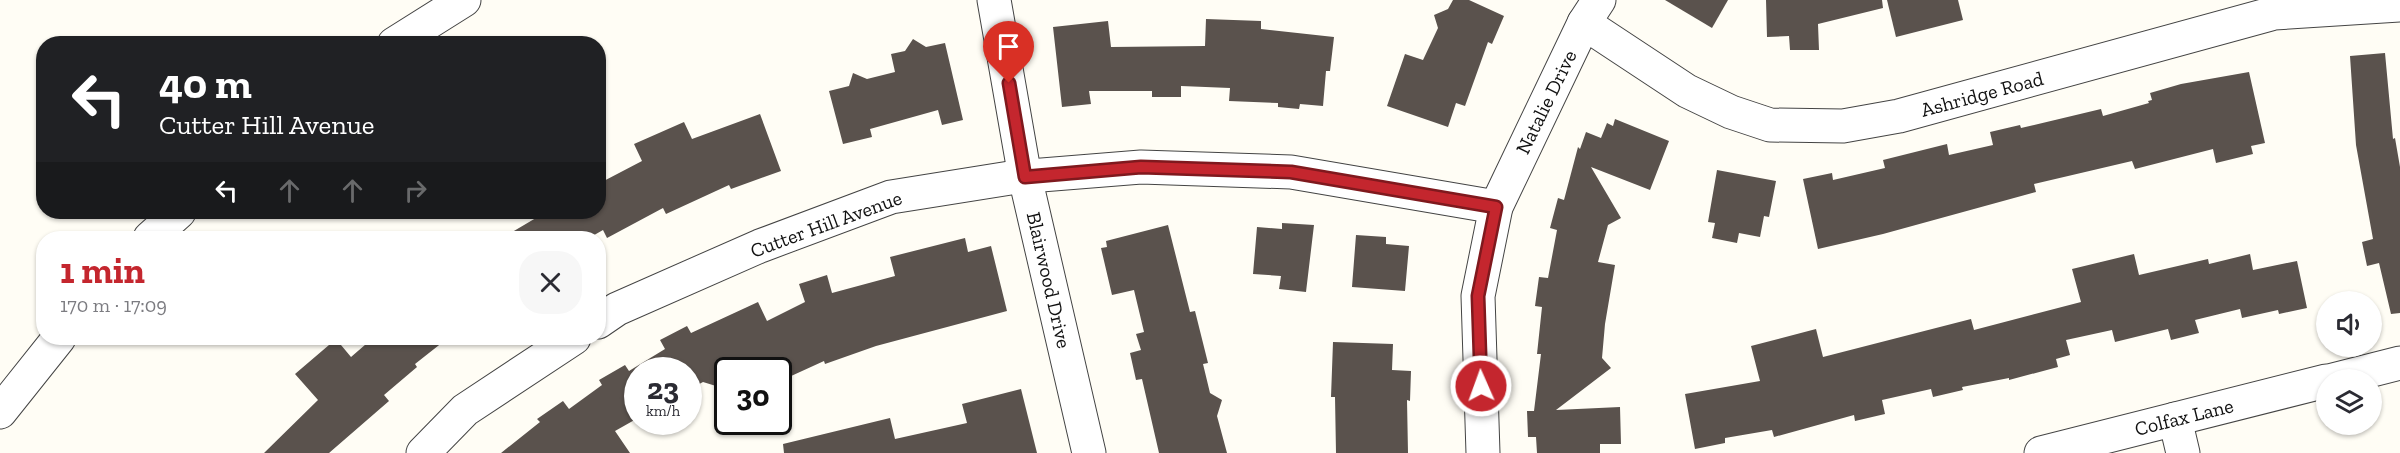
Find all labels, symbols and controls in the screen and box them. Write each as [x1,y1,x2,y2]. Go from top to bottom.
pin [983,21,1034,83]
icon: arrive [992,30,1025,63]
street label: Natalie Drive [1510,46,1582,158]
text: 40 m [159,58,252,109]
icon: left [60,60,138,138]
street label: Ashridge Road [1918,66,2046,122]
text: Cutter Hill Avenue [159,109,375,141]
icon: left [210,174,243,207]
icon: ahead [273,174,306,207]
icon: ahead [336,174,369,207]
icon: right [399,174,432,207]
street label: Cutter Hill Avenue [747,185,905,263]
street label: Blairwood Drive [1022,209,1076,351]
text: 1 min [60,249,145,292]
button: close [519,251,582,314]
map controls [2316,291,2382,435]
button: sound [2316,291,2382,357]
text: 170 m · 17:09 [60,293,167,317]
position arrow [1449,354,1513,418]
speed limit sign: 30 [714,357,792,435]
button: layers [2316,369,2382,435]
text: 23 [647,371,679,407]
street label: Colfax Lane [2132,393,2236,441]
text: km/h [646,402,680,420]

